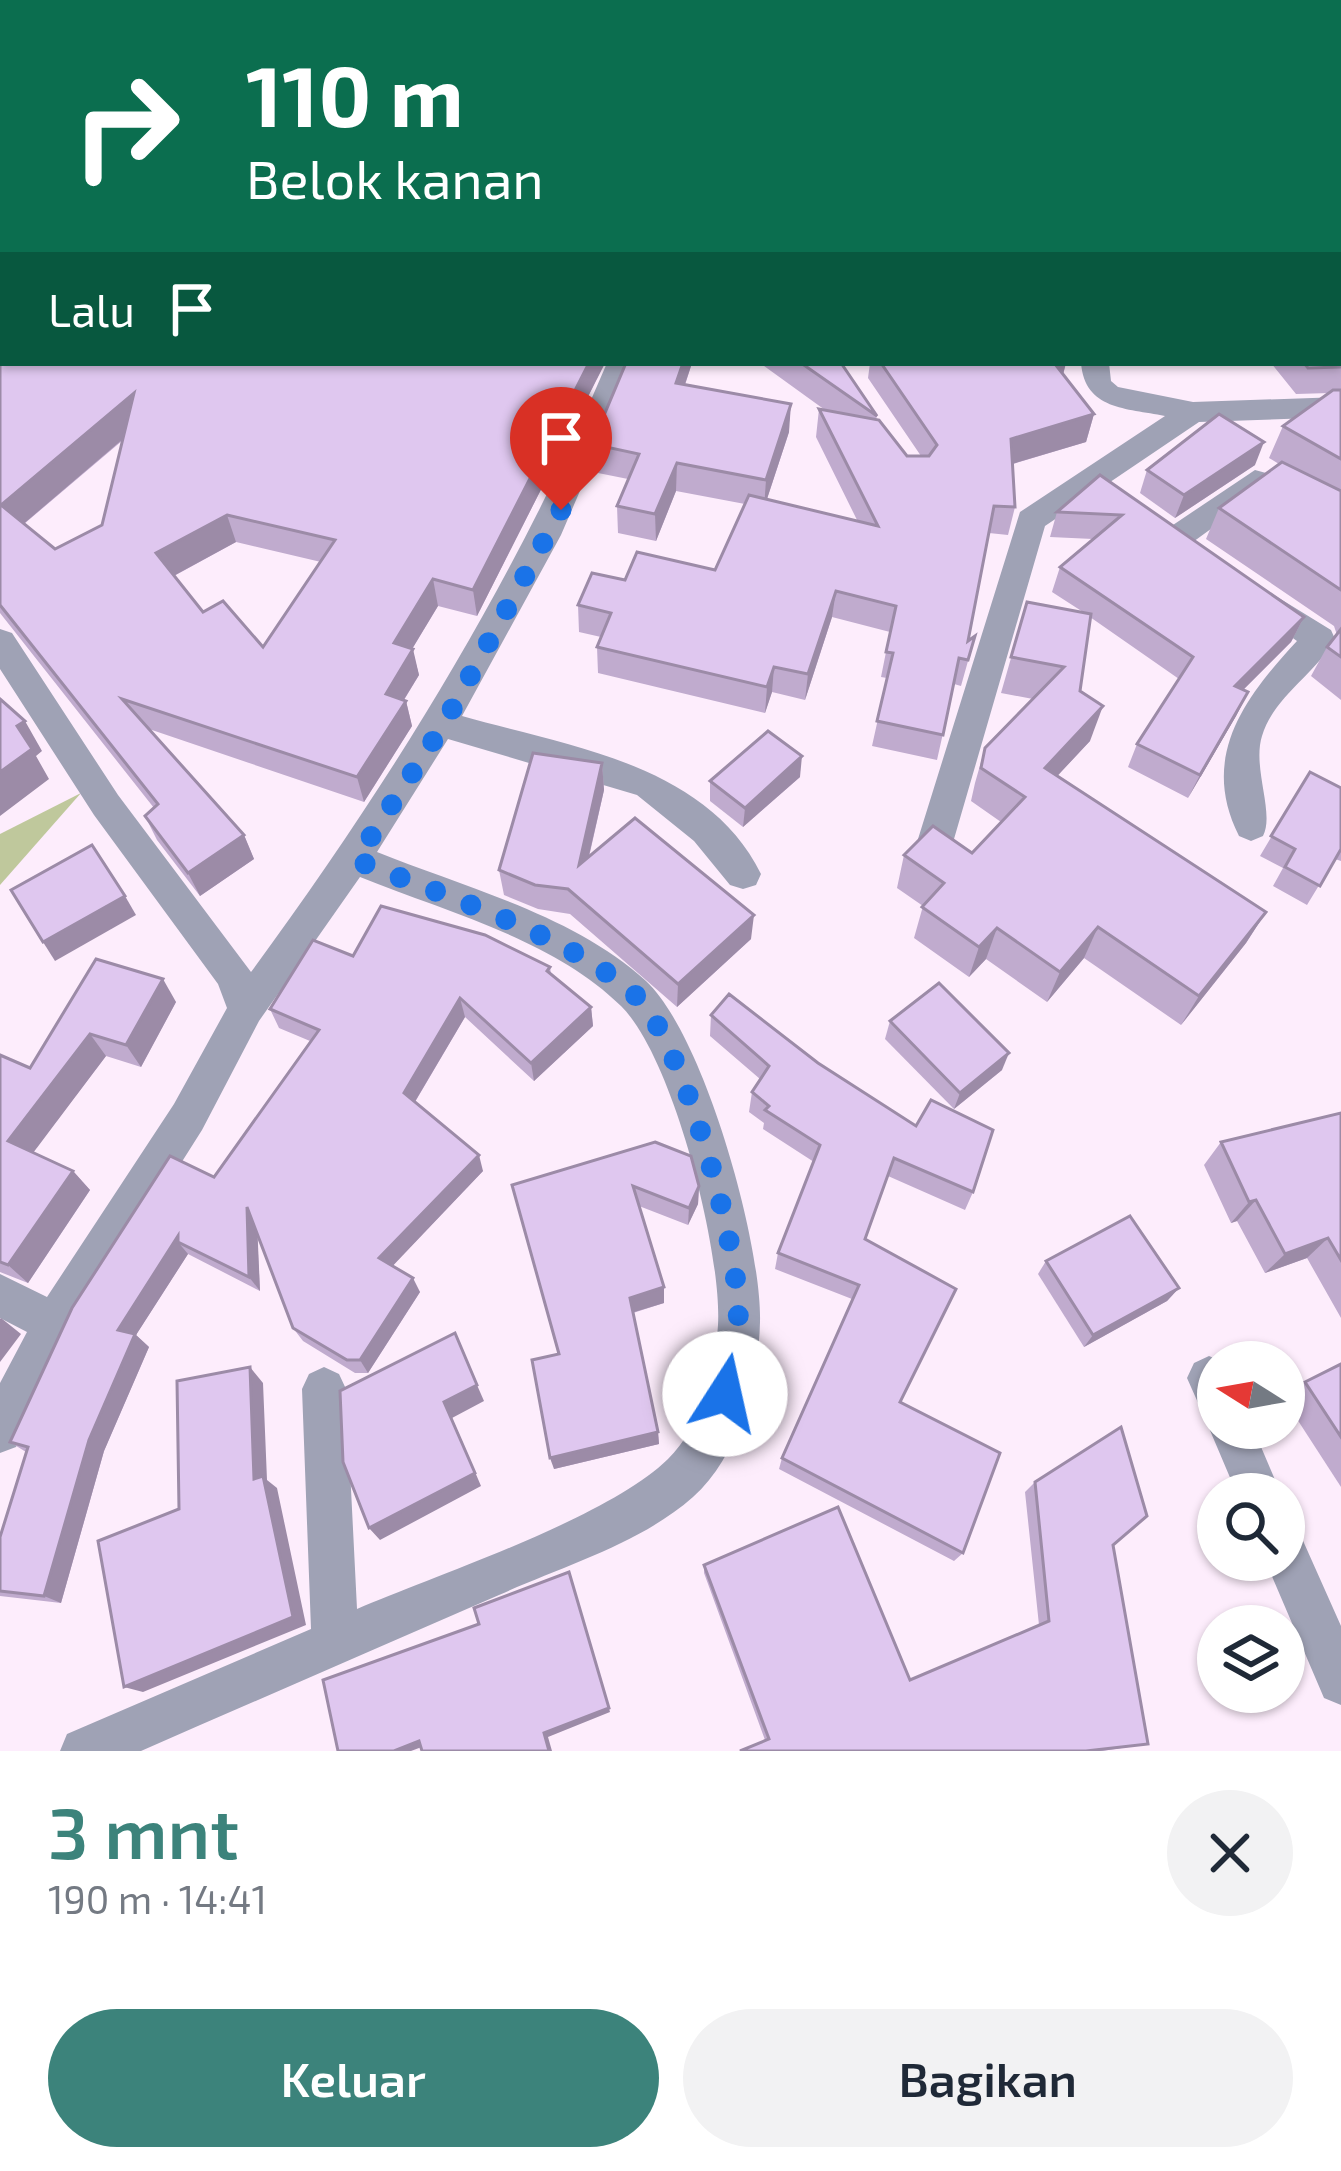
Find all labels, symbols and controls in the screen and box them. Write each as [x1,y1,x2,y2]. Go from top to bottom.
text: 110 m [246,43,464,144]
icon: right [48,48,204,204]
text: Belok kanan [246,145,544,210]
icon: arrive [159,276,225,342]
text: Lalu [48,282,135,336]
pin [510,387,612,510]
icon: arrive [528,405,594,471]
position arrow [662,1331,788,1457]
north arrow [1197,1341,1305,1449]
map controls [1197,1341,1305,1713]
button: search [1197,1473,1305,1581]
button: layers [1197,1605,1305,1713]
text: 3 mnt [48,1787,239,1873]
button: close [1167,1790,1293,1916]
text: 190 m · 14:41 [48,1875,267,1922]
button: Keluar [48,2009,659,2147]
button: Bagikan [683,2009,1293,2147]

